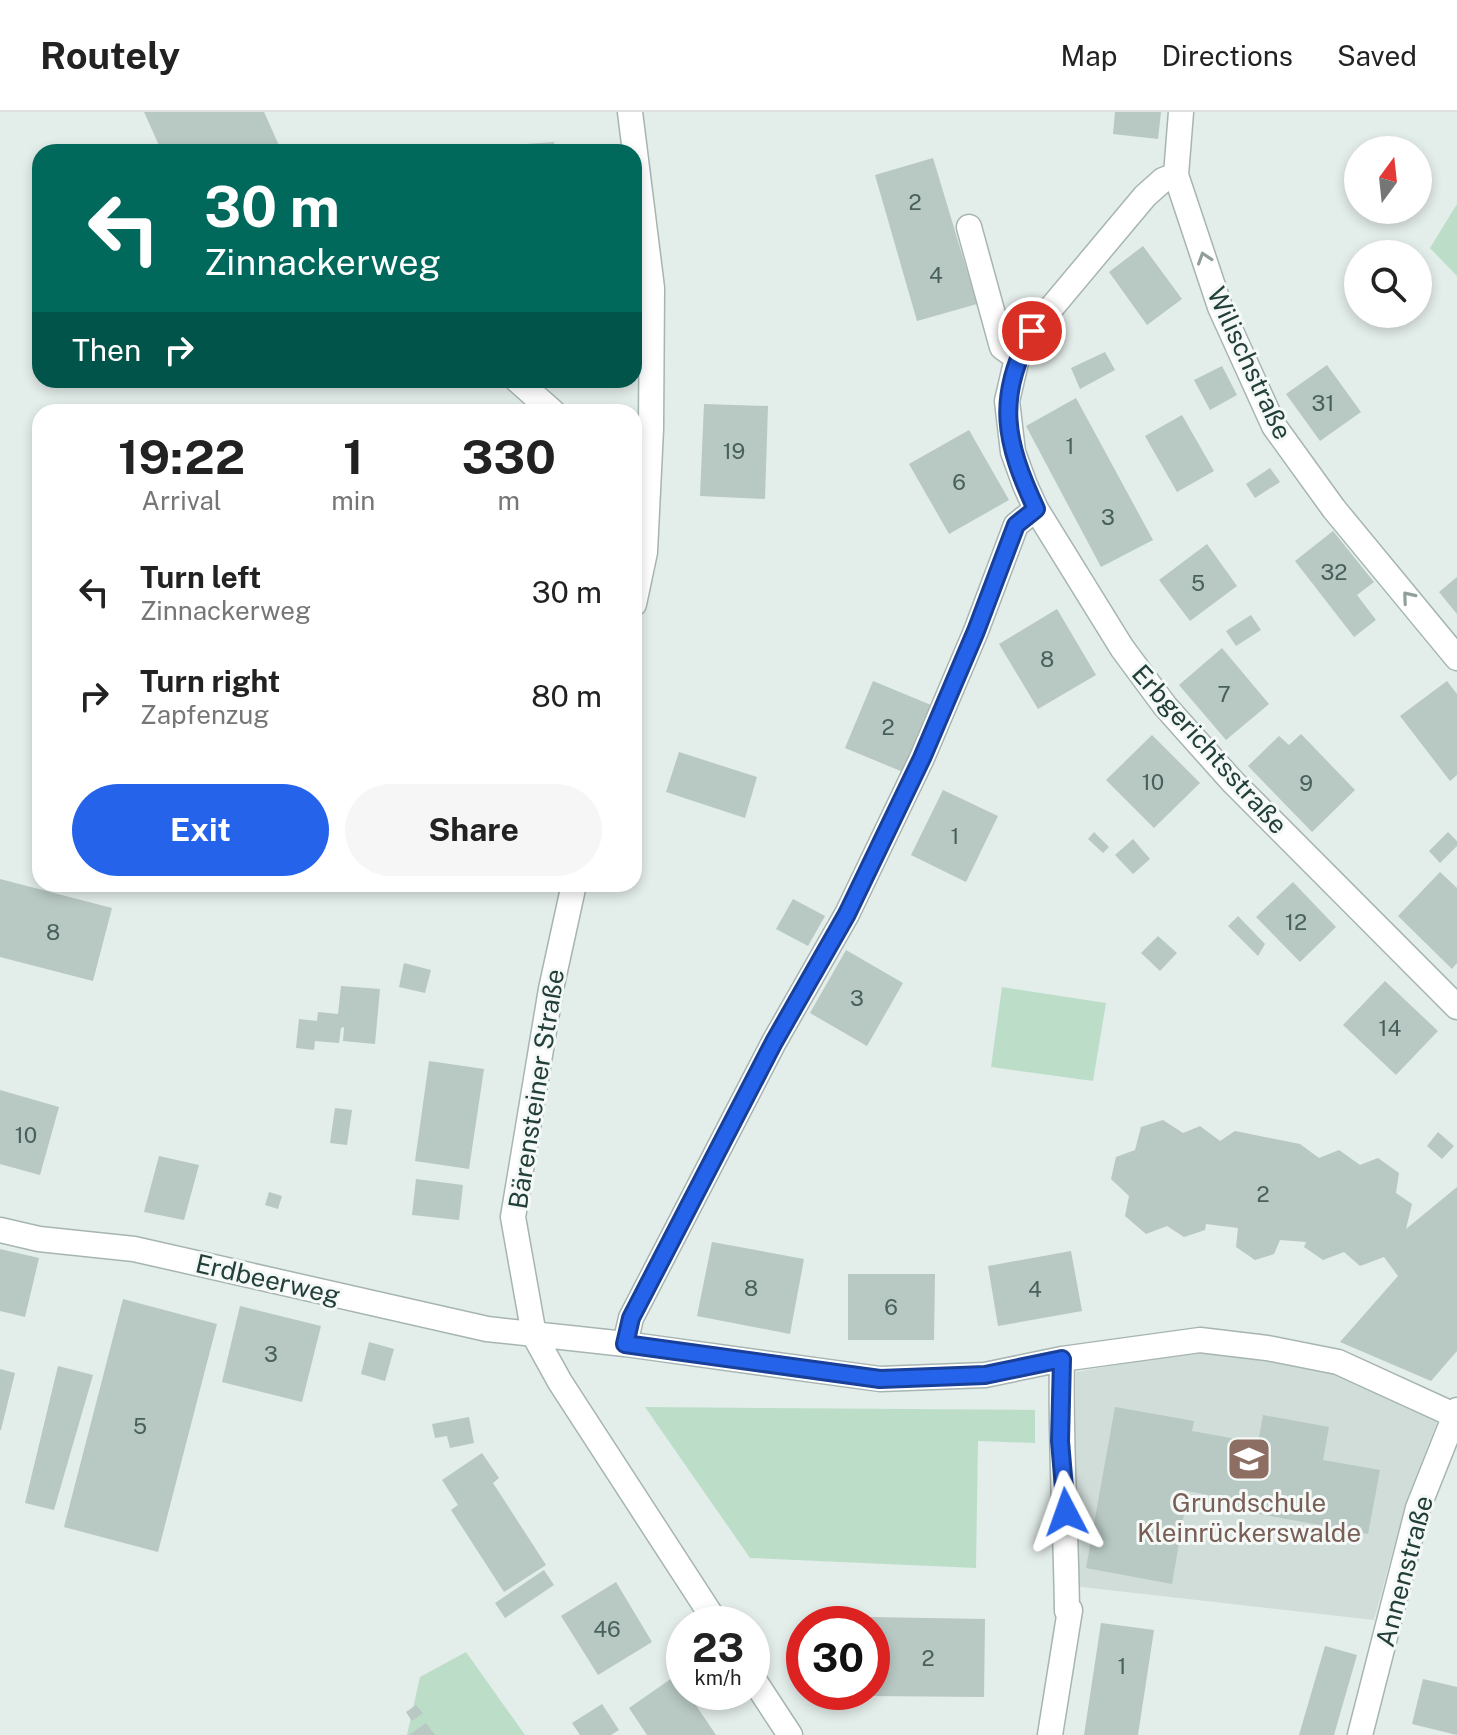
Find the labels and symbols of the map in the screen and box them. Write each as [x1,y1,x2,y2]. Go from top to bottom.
north arrow [1344,136,1432,224]
house number: 2 [908,189,922,215]
one-way arrow [1197,251,1213,265]
house number: 4 [929,262,943,288]
street label: Wilischstraße [1201,282,1299,444]
pin [998,297,1066,365]
house number: 31 [1312,390,1334,416]
house number: 1 [1066,433,1074,459]
house number: 19 [723,438,745,464]
house number: 6 [952,469,966,495]
house number: 3 [1101,504,1115,530]
house number: 32 [1321,559,1347,585]
house number: 5 [1191,570,1205,596]
one-way arrow [1403,592,1418,606]
house number: 8 [1040,646,1054,672]
street label: Erbgerichtsstraße [1126,658,1294,840]
house number: 7 [1217,681,1231,707]
house number: 2 [881,714,895,740]
house number: 10 [1142,769,1164,795]
house number: 9 [1299,770,1313,796]
house number: 1 [951,823,959,849]
house number: 12 [1285,909,1307,935]
house number: 8 [46,919,60,945]
street label: Bärensteiner Straße [502,967,570,1211]
house number: 3 [850,985,864,1011]
house number: 14 [1379,1015,1402,1041]
house number: 10 [15,1122,37,1148]
house number: 2 [1256,1181,1270,1207]
street label: Erdbeerweg [193,1247,343,1311]
house number: 8 [744,1275,758,1301]
house number: 4 [1028,1276,1042,1302]
house number: 6 [884,1294,898,1320]
house number: 3 [264,1341,278,1367]
house number: 5 [133,1413,147,1439]
school or university icon: Grundschule Kleinrückerswalde [1225,1435,1273,1483]
position arrow [1024,1470,1108,1554]
place label: Grundschule Kleinrückerswalde [1137,1487,1361,1548]
street label: Annenstraße [1369,1492,1439,1650]
speed limit sign: 30 [786,1606,890,1710]
house number: 46 [593,1616,621,1642]
house number: 2 [921,1645,935,1671]
house number: 1 [1118,1653,1126,1679]

